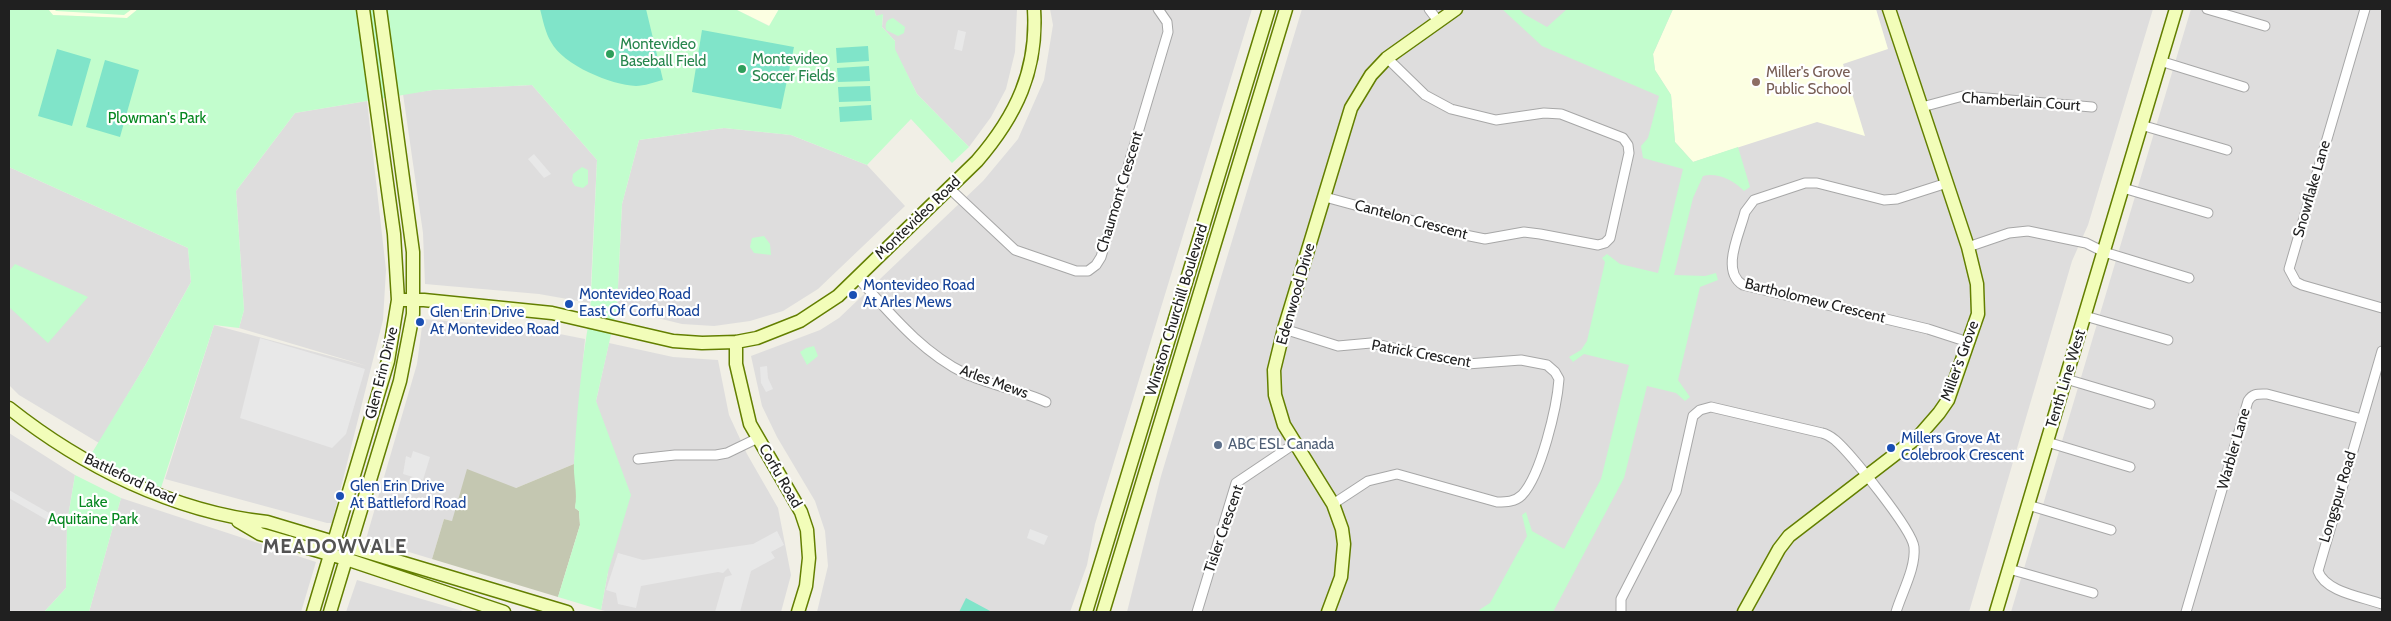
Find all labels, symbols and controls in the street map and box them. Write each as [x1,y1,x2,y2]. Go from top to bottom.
place label: Montevideo Baseball Field [620,36,706,71]
marker: Montevideo Baseball Field [604,48,616,60]
place label: Montevideo Soccer Fields [752,51,835,86]
marker: Montevideo Soccer Fields [736,63,748,75]
place label: Miller's Grove Public School [1766,64,1851,99]
marker: Miller's Grove Public School [1750,76,1762,88]
street label: Chamberlain Court [1961,89,2081,115]
park label: Plowman's Park [108,110,206,128]
street label: Chaumont Crescent [1093,129,1147,255]
street label: Snowflake Lane [2290,138,2334,240]
street label: Montevideo Road [872,173,964,263]
street label: Cantelon Crescent [1353,196,1469,244]
street label: Winston Churchill Boulevard [1142,222,1212,398]
street label: Edenwood Drive [1273,241,1319,347]
street label: Bartholomew Crescent [1743,275,1887,327]
place label: Montevideo Road At Arles Mews [863,277,975,312]
place label: Montevideo Road East Of Corfu Road [579,286,700,321]
marker: Montevideo Road At Arles Mews [847,289,859,301]
marker: Montevideo Road East Of Corfu Road [563,298,575,310]
place label: Glen Erin Drive At Montevideo Road [430,304,559,339]
marker: Glen Erin Drive At Montevideo Road [414,316,426,328]
street label: Miller's Grove [1937,318,1983,404]
street label: Glen Erin Drive [362,325,402,421]
street label: Tenth Line West [2042,328,2090,430]
street label: Patrick Crescent [1370,336,1472,372]
street label: Arles Mews [957,361,1031,403]
street label: Warbler Lane [2214,406,2254,492]
place label: Millers Grove At Colebrook Crescent [1901,430,2024,465]
place label: ABC ESL Canada [1228,436,1334,454]
marker: ABC ESL Canada [1212,439,1224,451]
street label: Corfu Road [755,441,805,511]
marker: Millers Grove At Colebrook Crescent [1885,442,1897,454]
street label: Longspur Road [2316,449,2360,545]
street label: Battleford Road [81,450,179,508]
place label: Glen Erin Drive At Battleford Road [350,478,466,513]
street label: Tisler Crescent [1201,483,1247,575]
marker: Glen Erin Drive At Battleford Road [334,490,346,502]
park label: Lake Aquitaine Park [48,494,138,529]
district label: MEADOWVALE [262,535,408,559]

